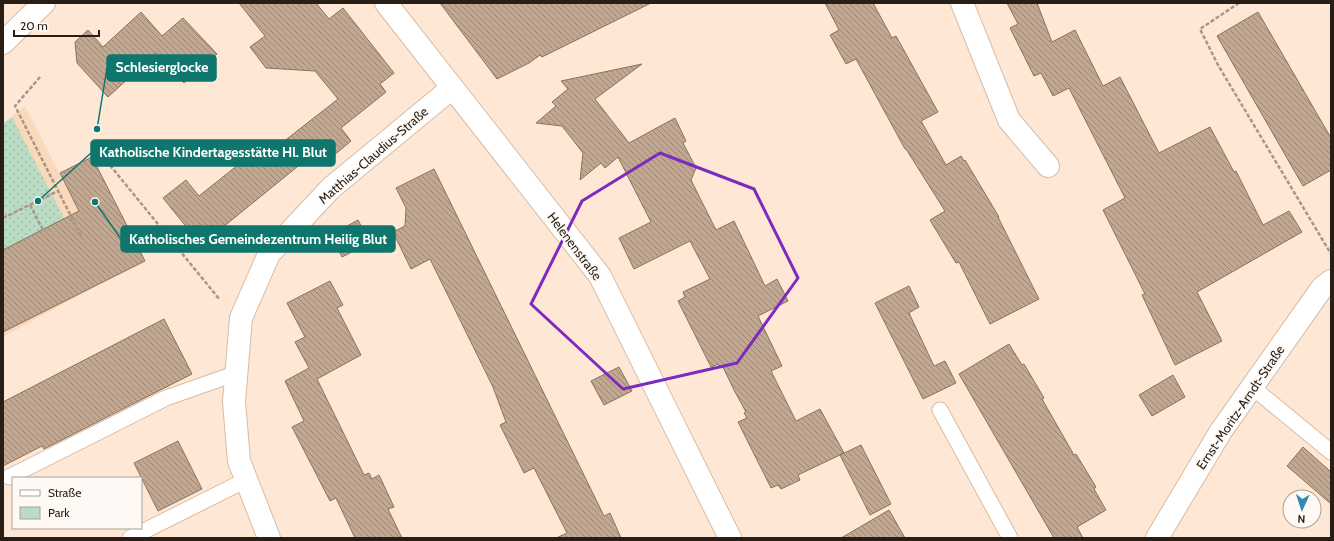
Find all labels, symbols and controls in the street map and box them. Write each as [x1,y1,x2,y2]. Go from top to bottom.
scale bar [14,12,99,38]
text: 20 m [20,18,48,33]
callout: Schlesierglocke [107,55,216,81]
text: Schlesierglocke [116,58,208,76]
street label: Matthias-Claudius-Straße [315,103,431,207]
callout: Katholische Kindertagesstätte Hl. Blut [91,140,335,166]
text: Katholische Kindertagesstätte Hl. Blut [99,143,327,161]
street label: Helenenstraße [544,209,606,283]
callout: Katholisches Gemeindezentrum Heilig Blut [121,226,395,252]
text: Katholisches Gemeindezentrum Heilig Blut [129,230,387,248]
street label: Ernst-Moritz-Arndt-Straße [1192,342,1288,472]
legend [12,477,142,529]
text: Straße [48,485,81,500]
north arrow [1282,489,1322,529]
text: Park [48,505,70,520]
text: N [1297,512,1306,526]

